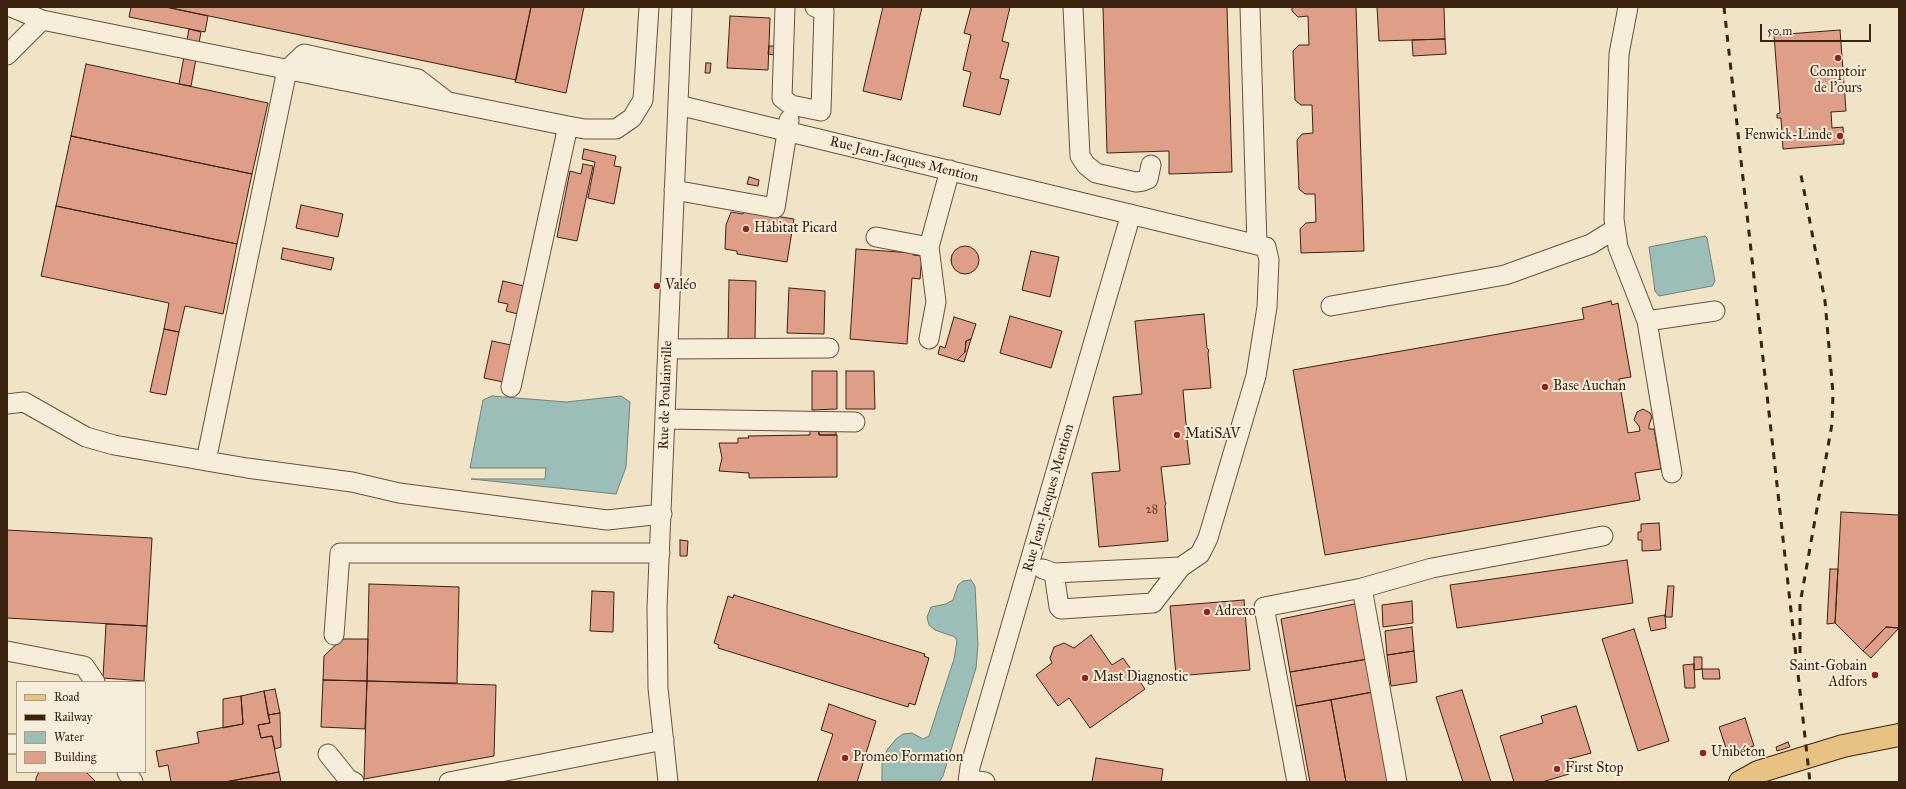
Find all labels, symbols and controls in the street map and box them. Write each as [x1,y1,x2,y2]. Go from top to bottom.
scale bar [1762,16,1873,42]
text: 50 m [1767,24,1792,38]
marker: Comptoir de l'ours [1833,53,1843,63]
place label: Comptoir de l'ours [1810,65,1866,98]
place label: Fenwick-Linde [1744,128,1832,144]
marker: Fenwick-Linde [1835,131,1845,141]
street label: Rue Jean-Jacques Mention [828,133,980,187]
place label: Habitat Picard [754,221,837,237]
marker: Habitat Picard [741,224,751,234]
place label: Valéo [665,278,696,294]
marker: Valéo [652,281,662,291]
street label: Rue de Poulainville [656,340,676,450]
place label: Base Auchan [1553,379,1626,395]
marker: Base Auchan [1540,382,1550,392]
street label: Rue Jean-Jacques Mention [1020,422,1078,574]
place label: MatiSAV [1185,427,1240,443]
marker: MatiSAV [1172,430,1182,440]
house number: 28 [1146,503,1158,517]
place label: Adrexo [1215,604,1256,620]
marker: Adrexo [1202,607,1212,617]
place label: Saint-Gobain Adfors [1789,659,1867,692]
place label: Mast Diagnostic [1093,670,1188,686]
marker: Saint-Gobain Adfors [1870,670,1880,680]
marker: Mast Diagnostic [1080,673,1090,683]
legend [16,681,146,773]
text: Road [54,690,80,704]
text: Railway [54,710,92,724]
text: Water [54,730,84,744]
place label: Unibéton [1711,745,1765,761]
marker: Unibéton [1698,748,1708,758]
text: Building [54,750,96,764]
place label: Promeo Formation [853,750,963,766]
marker: Promeo Formation [840,753,850,763]
place label: First Stop [1565,761,1624,777]
marker: First Stop [1552,764,1562,774]

